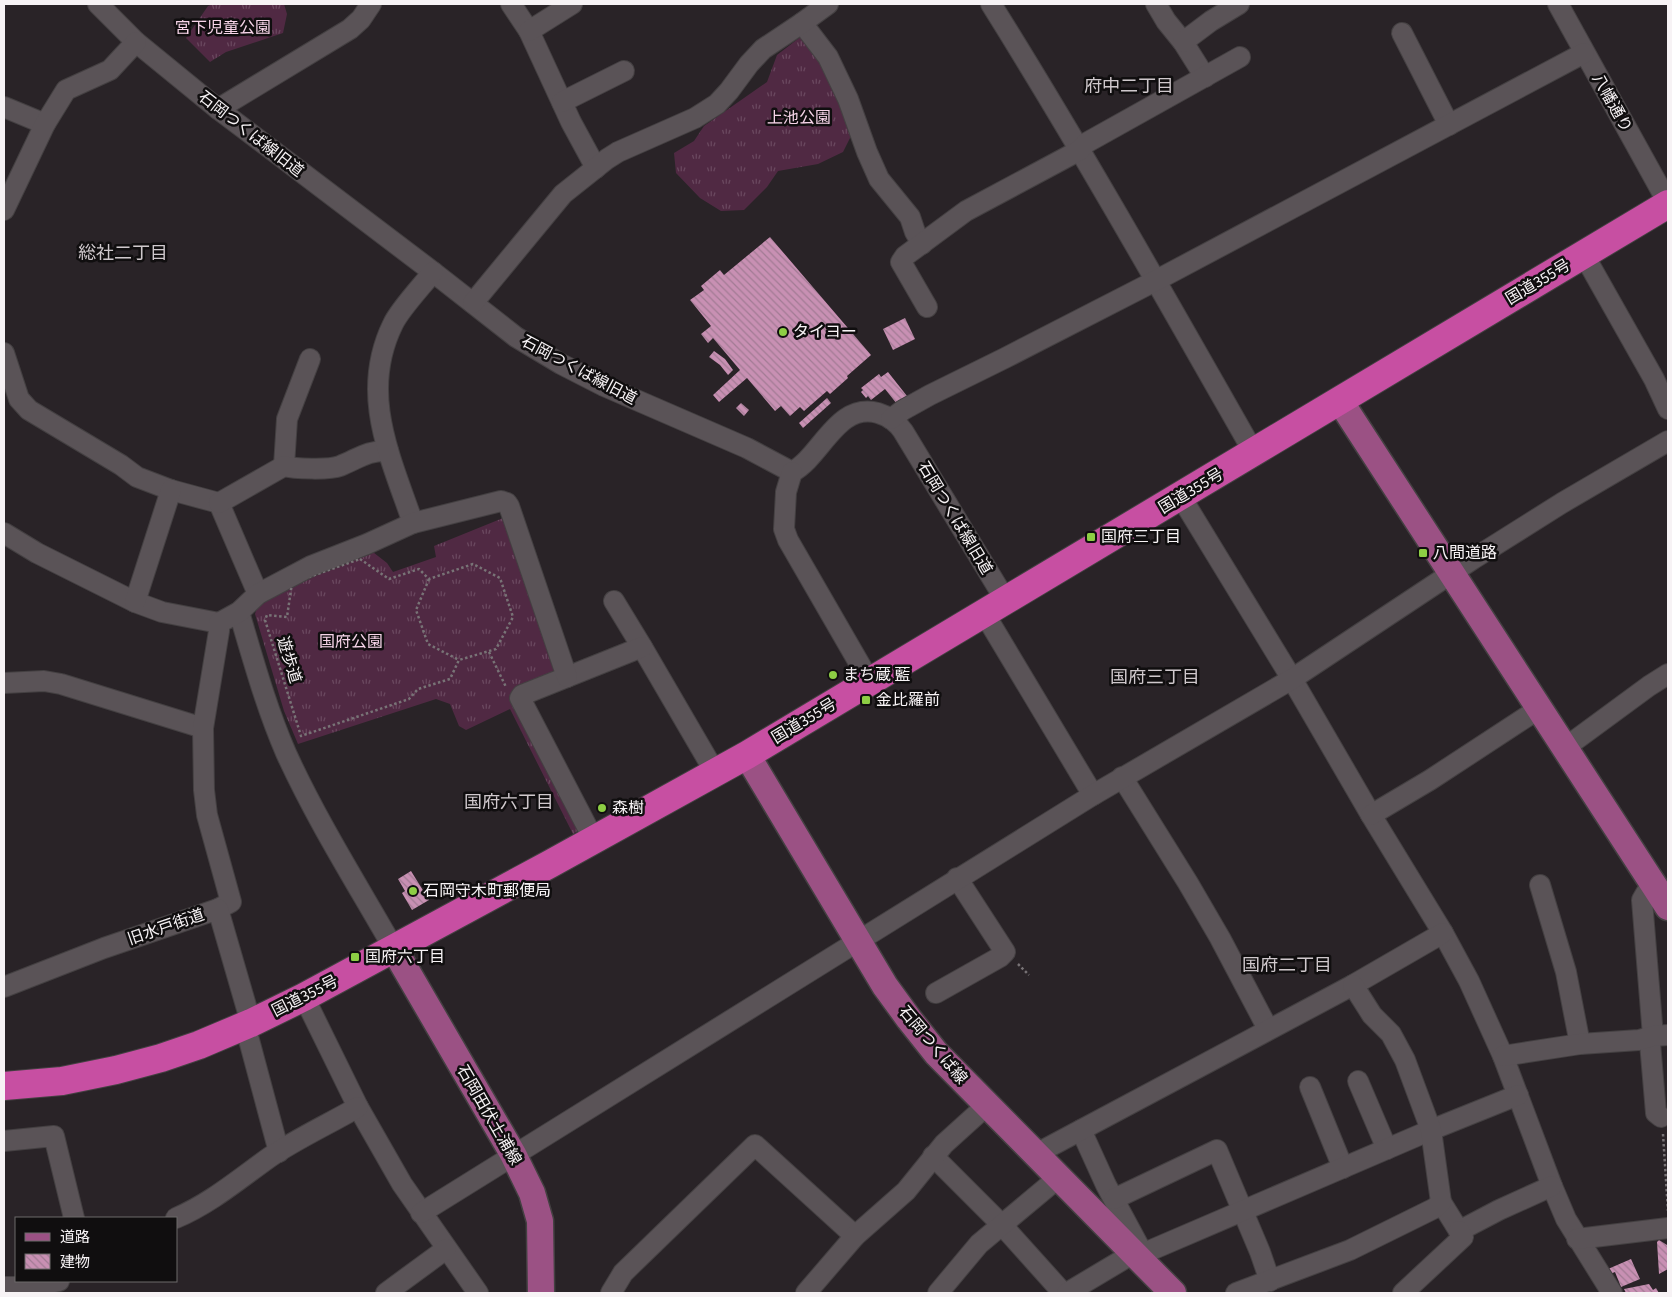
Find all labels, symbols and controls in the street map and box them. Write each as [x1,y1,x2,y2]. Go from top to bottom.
park label: 宮下児童公園 [175,17,271,39]
street label: 八幡通り [1587,70,1637,136]
district label: 府中二丁目 [1084,74,1174,99]
street label: 石岡つくば線旧道 [194,86,308,182]
park label: 上池公園 [767,107,831,129]
district label: 総社二丁目 [78,241,168,266]
street label: 国道355号 [1502,254,1574,310]
place label: タイヨー [793,321,857,343]
marker: タイヨー [777,326,789,338]
street label: 石岡つくば線旧道 [517,330,641,410]
street label: 石岡つくば線旧道 [913,457,997,579]
street label: 国道355号 [1155,463,1227,519]
place label: 国府三丁目 [1101,526,1181,548]
marker: 国府三丁目 [1085,531,1097,543]
place label: 八間道路 [1433,542,1497,564]
marker: 八間道路 [1417,547,1429,559]
park label: 国府公園 [319,631,383,653]
street label: 遊歩道 [271,634,307,686]
place label: まち蔵 藍 [843,664,910,686]
district label: 国府三丁目 [1110,665,1200,690]
marker: まち蔵 藍 [827,669,839,681]
place label: 金比羅前 [876,689,940,711]
street label: 国道355号 [768,693,840,749]
marker: 金比羅前 [860,694,872,706]
district label: 国府六丁目 [464,790,554,815]
place label: 森樹 [612,797,644,819]
marker: 森樹 [596,802,608,814]
place label: 石岡守木町郵便局 [423,880,551,902]
marker: 石岡守木町郵便局 [407,885,419,897]
street label: 旧水戸街道 [125,904,207,950]
place label: 国府六丁目 [365,946,445,968]
marker: 国府六丁目 [349,951,361,963]
district label: 国府二丁目 [1242,953,1332,978]
street label: 国道355号 [268,970,342,1022]
street label: 石岡つくば線 [894,1001,972,1089]
street label: 石岡田伏土浦線 [451,1061,527,1169]
legend [15,1217,178,1282]
text: 道路 [60,1227,90,1248]
text: 建物 [60,1252,90,1273]

